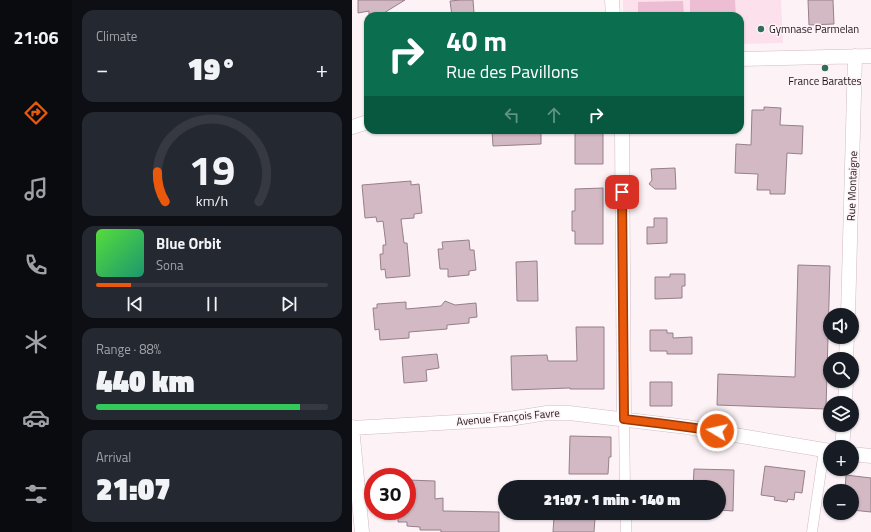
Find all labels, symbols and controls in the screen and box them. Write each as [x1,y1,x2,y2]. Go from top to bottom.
text: 40 m [446,19,507,62]
place label: Gymnase Parmelan [769,21,859,37]
text: 21:06 [14,24,58,51]
marker: Gymnase Parmelan [756,24,766,34]
text: Climate [96,26,137,46]
icon: right [380,28,432,80]
text: 19° [187,46,237,92]
text: − [96,52,108,86]
text: + [316,52,328,86]
text: Rue des Pavillons [446,58,579,85]
marker: France Barattes [820,63,830,73]
place label: France Barattes [788,73,862,89]
icon: directions [22,99,50,127]
icon: left [501,104,523,126]
icon: ahead [543,104,565,126]
icon: right [585,104,607,126]
text: 19 [189,138,235,201]
street label: Rue Montaigne [843,150,861,221]
icon: music [22,175,50,203]
pin [605,175,639,209]
icon: arrive [611,181,633,203]
text: km/h [196,190,228,212]
text: Blue Orbit [156,232,221,255]
icon: phone [22,251,50,279]
text: Sona [156,255,183,275]
icon: previous [124,293,146,315]
icon: pause [201,293,223,315]
icon: next [278,293,300,315]
map controls [823,308,859,520]
button: sound [823,308,859,344]
icon: climate [22,328,50,356]
text: Range · 88% [96,339,161,359]
button: search [823,352,859,388]
text: 440 km [96,358,194,404]
button: layers [823,396,859,432]
icon: car [22,404,50,432]
street label: Avenue François Favre [456,404,561,429]
position arrow [696,410,738,452]
button: + [823,440,859,476]
text: Arrival [96,447,131,467]
text: 21:07 [96,466,171,512]
speed limit sign: 30 [364,468,416,520]
icon: filters [22,480,50,508]
button: − [823,484,859,520]
text: 21:07 · 1 min · 140 m [544,488,680,511]

